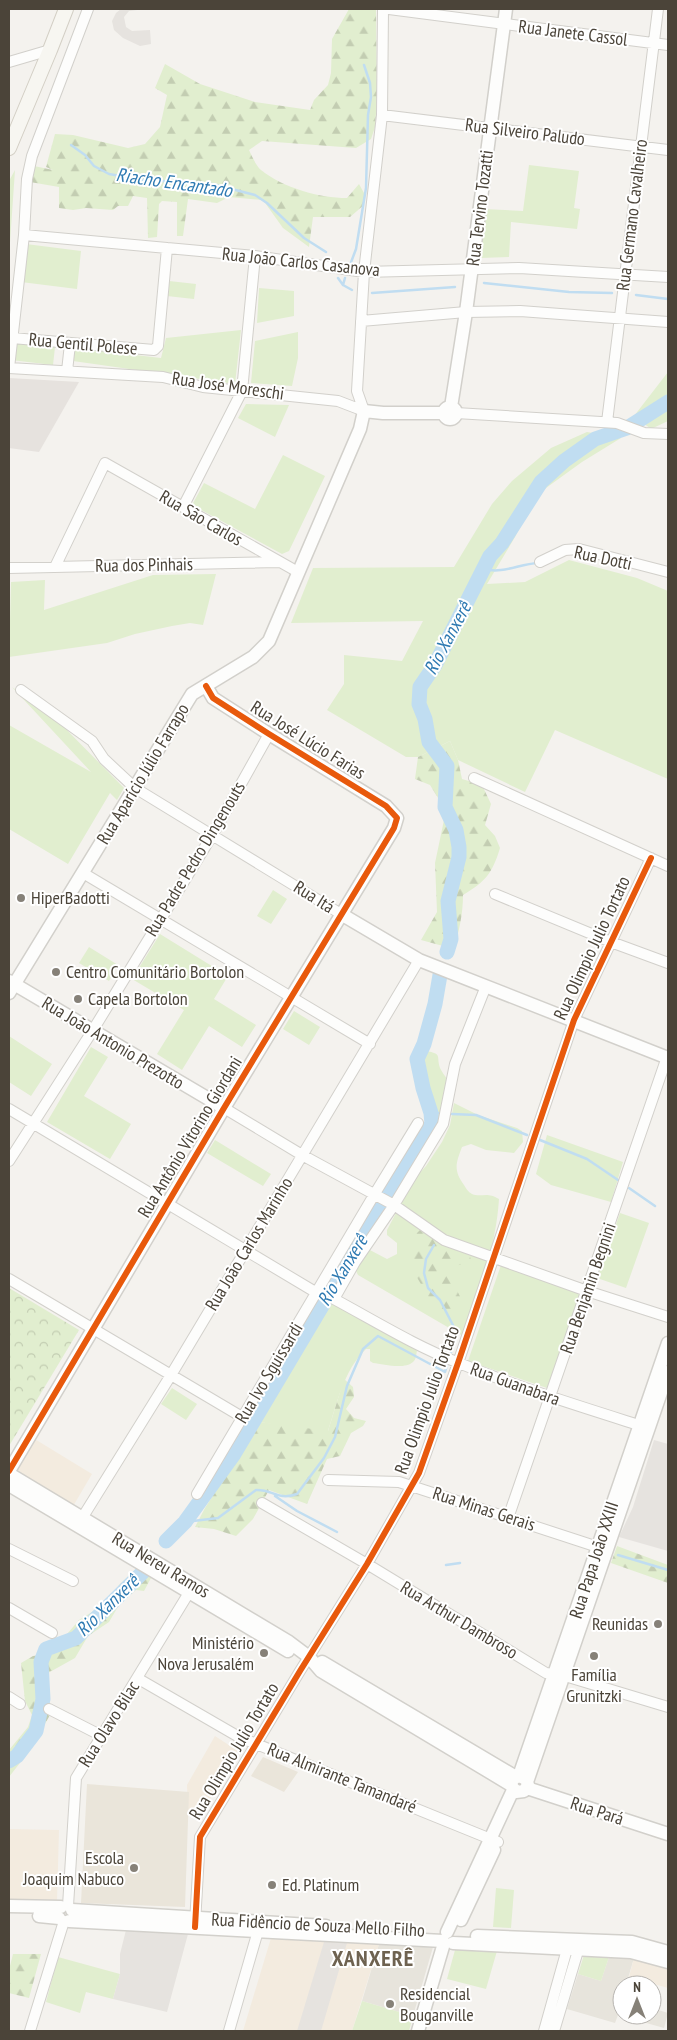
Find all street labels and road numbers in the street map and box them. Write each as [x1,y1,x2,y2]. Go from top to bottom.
street label: Rua Janete Cassol [517,14,630,51]
street label: Rua Silveiro Paludo [464,113,586,150]
street label: Rua Germano Cavalheiro [611,138,652,292]
street label: Rua Tervino Tozatti [461,149,498,267]
street label: Rua João Carlos Casanova [221,242,381,281]
street label: Rua Gentil Polese [28,327,138,360]
street label: Rua José Moreschi [171,366,286,405]
street label: Rua São Carlos [156,485,247,551]
street label: Rua Dotti [572,540,634,575]
street label: Rua dos Pinhais [95,552,193,577]
street label: Rua José Lúcio Farias [247,695,370,784]
street label: Rua Aparício Júlio Farrapo [91,699,194,848]
street label: Rua Padre Pedro Dingenouts [139,777,250,940]
street label: Rua Olimpio Julio Tortato [548,872,635,1023]
street label: Rua Itá [290,875,339,918]
street label: Rua João Antonio Prezotto [38,991,189,1094]
street label: Rua Antônio Vitorino Giordani [132,1052,247,1222]
street label: Rua João Carlos Marinho [200,1173,298,1315]
street label: Rua Benjamin Begnini [554,1219,621,1356]
street label: Rua Ivo Sguissardi [230,1318,308,1427]
street label: Rua Olimpio Julio Tortato [389,1322,464,1477]
street label: Rua Guanabara [467,1357,563,1410]
street label: Rua Minas Gerais [430,1481,538,1536]
street label: Rua Papa João XXIII [564,1498,623,1621]
street label: Rua Nereu Ramos [108,1526,214,1603]
street label: Rua Arthur Dambroso [396,1575,522,1664]
street label: Rua Olavo Bilac [73,1676,144,1771]
street label: Rua Olimpio Julio Tortato [184,1678,284,1823]
street label: Rua Almirante Tamandaré [264,1737,420,1818]
street label: Rua Pará [568,1791,627,1830]
street label: Rua Fidêncio de Souza Mello Filho [211,1907,426,1942]

